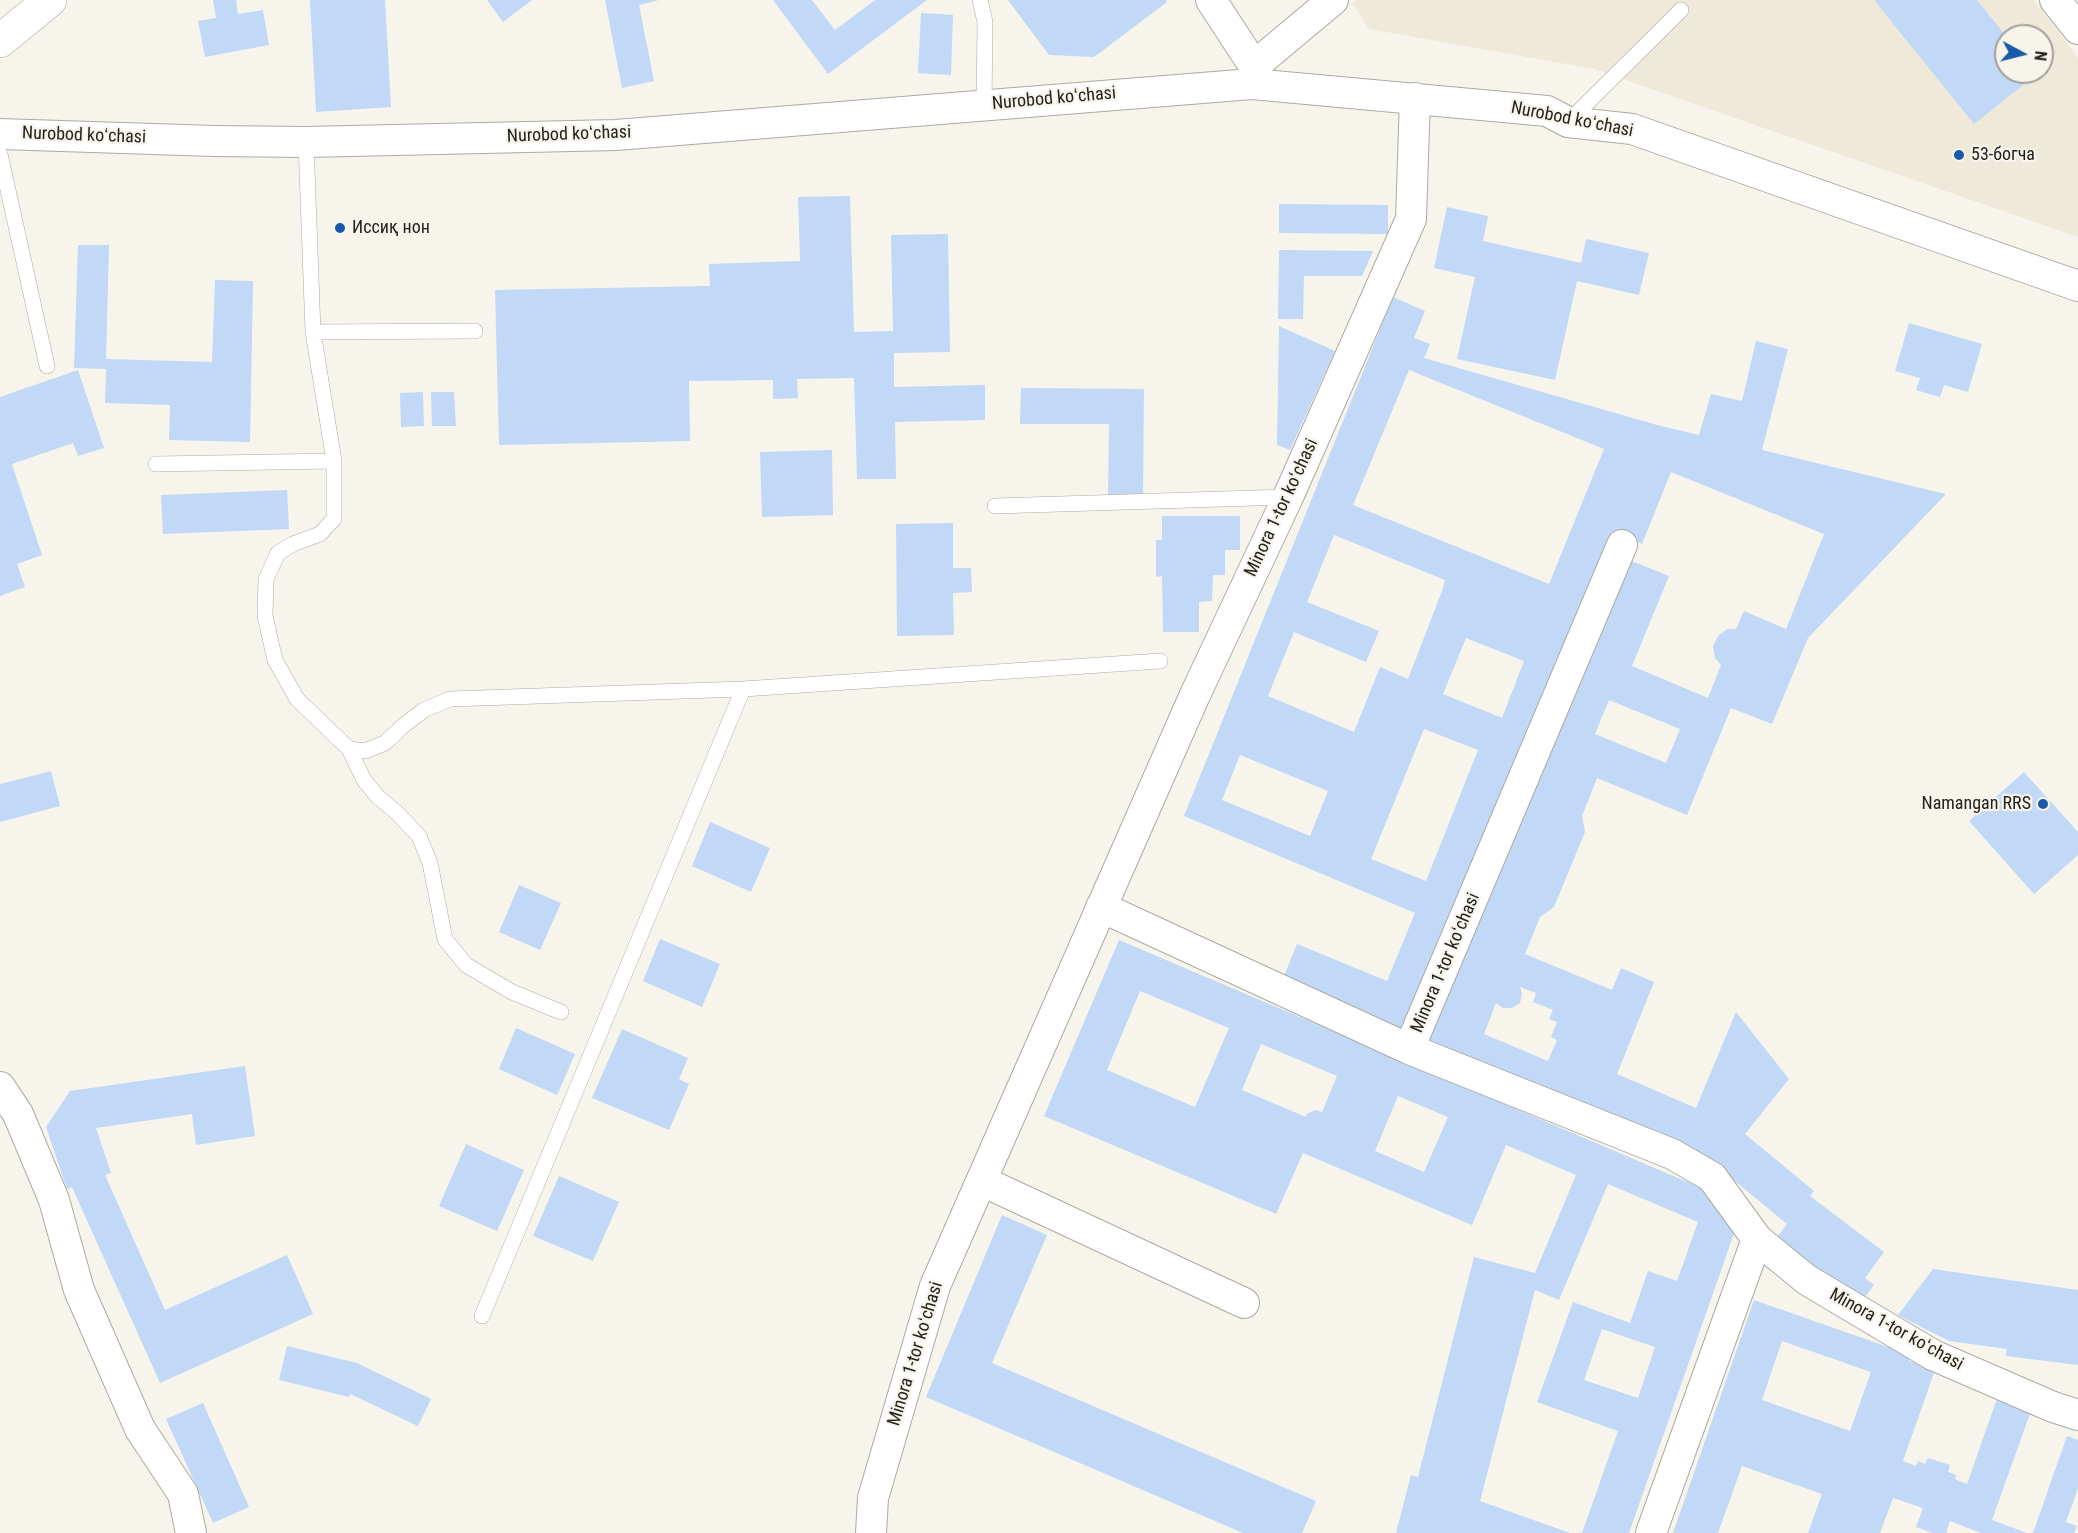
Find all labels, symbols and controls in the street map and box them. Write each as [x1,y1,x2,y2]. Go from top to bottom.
north arrow [1994,24,2054,84]
text: N [2030,50,2050,62]
street label: Nurobod koʻchasi [991,83,1117,115]
street label: Nurobod koʻchasi [1509,98,1635,142]
street label: Nurobod koʻchasi [507,122,631,148]
street label: Nurobod koʻchasi [22,123,146,149]
place label: 53-богча [1971,144,2035,166]
marker: 53-богча [1952,148,1966,162]
place label: Иссиқ нон [352,217,430,239]
marker: Иссиқ нон [333,221,347,235]
street label: Minora 1-tor koʻchasi [1241,436,1323,580]
place label: Namangan RRS [1922,793,2031,815]
marker: Namangan RRS [2036,797,2050,811]
street label: Minora 1-tor koʻchasi [1407,890,1485,1036]
street label: Minora 1-tor koʻchasi [884,1279,948,1429]
street label: Minora 1-tor koʻchasi [1825,1284,1967,1376]

